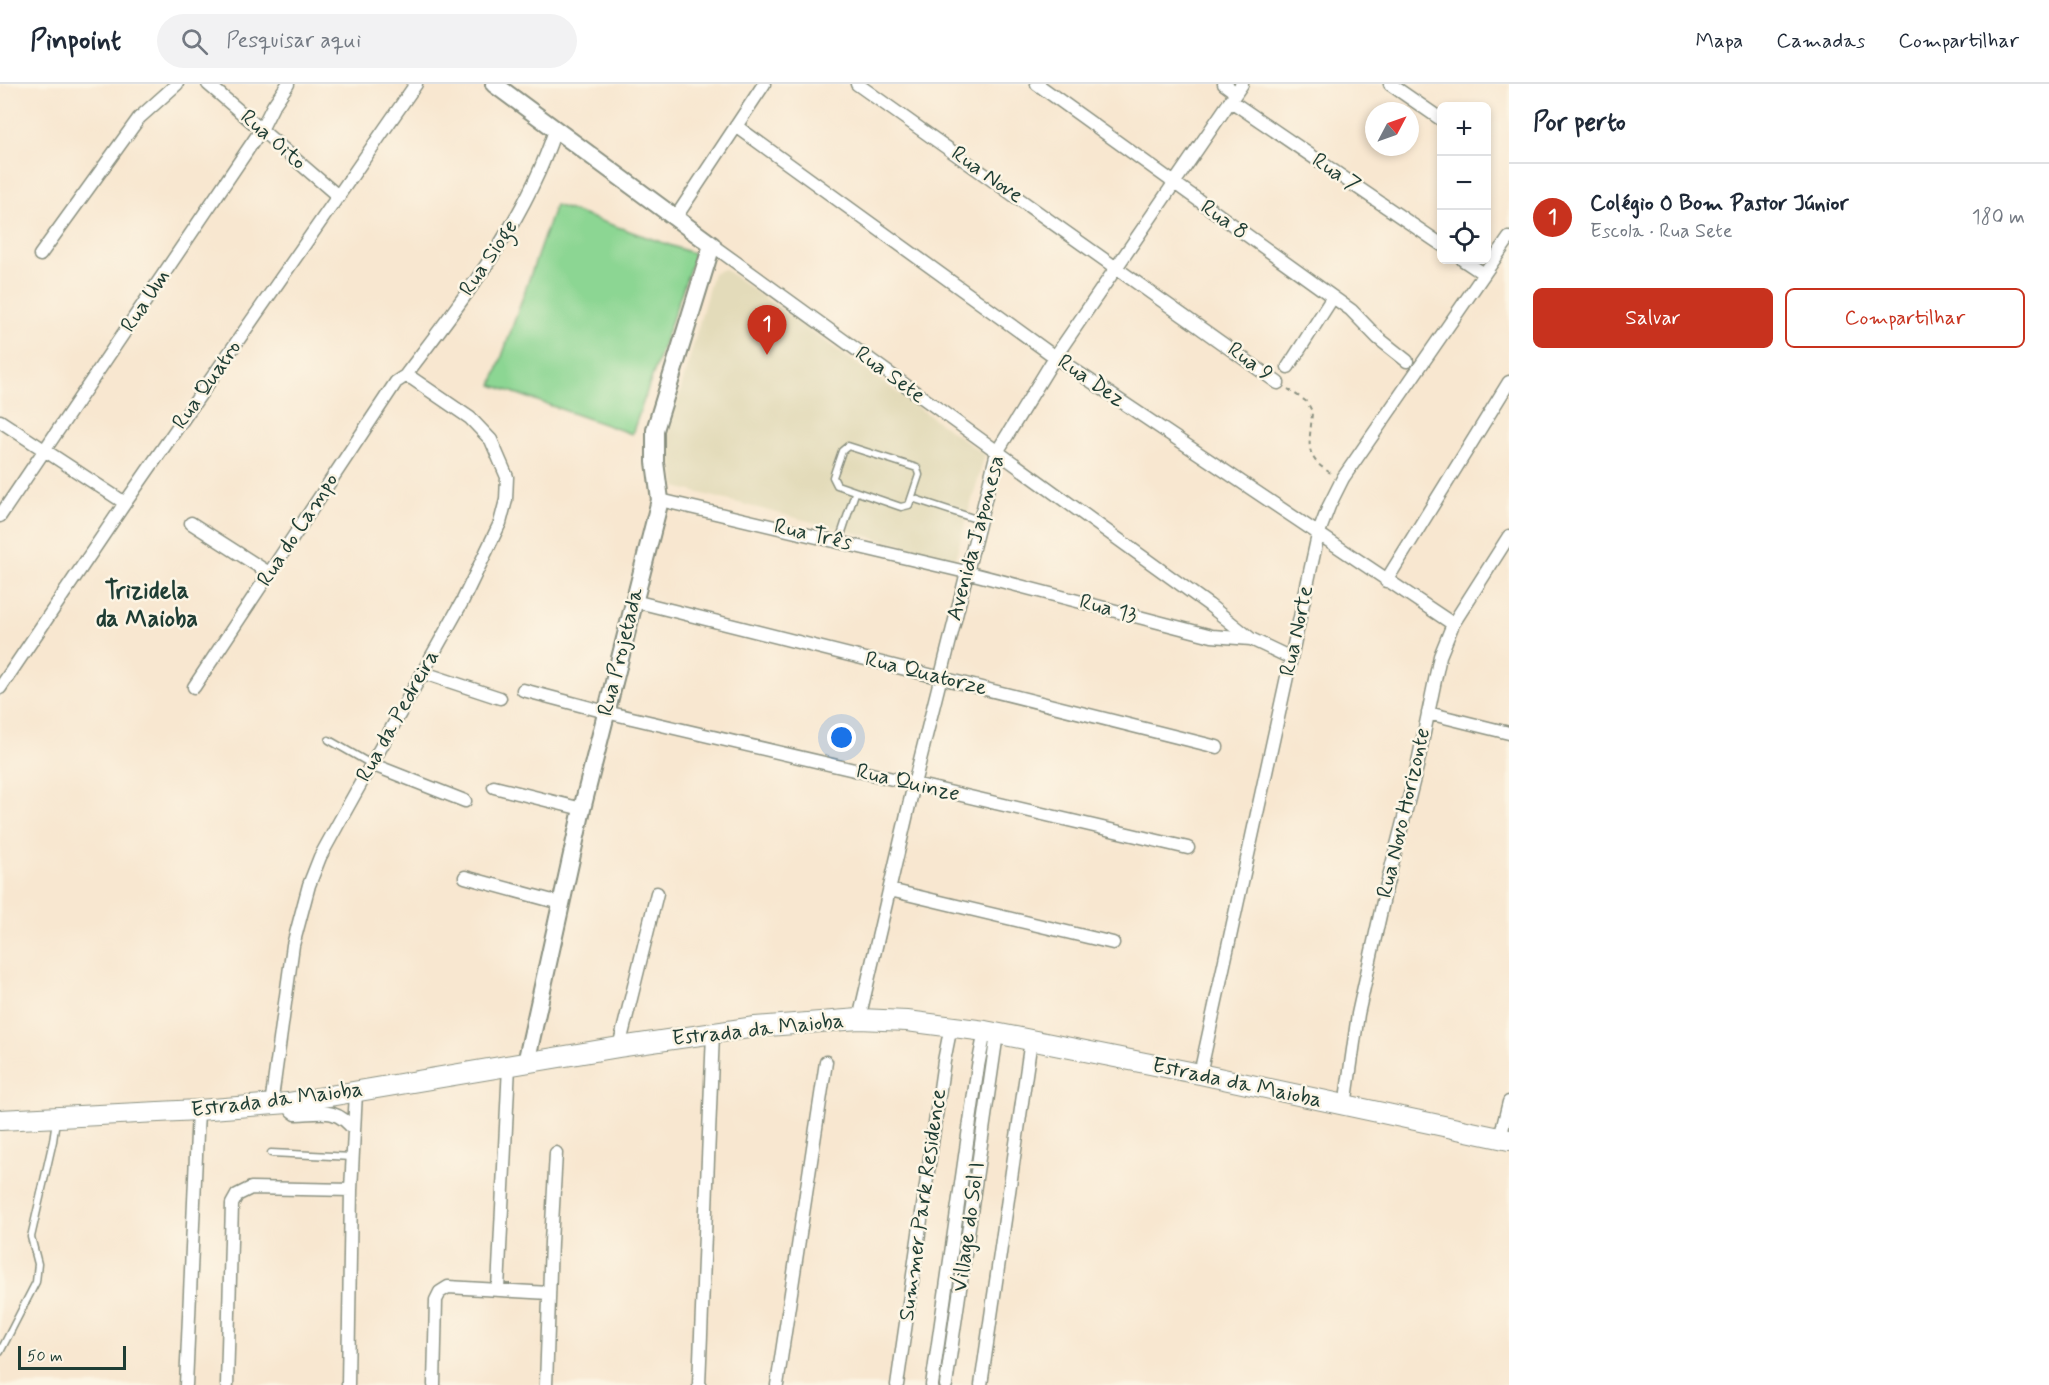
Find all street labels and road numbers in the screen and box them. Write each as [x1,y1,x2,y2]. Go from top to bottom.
street label: Rua Oito [234,104,312,176]
street label: Rua Nove [945,140,1029,210]
street label: Rua 7 [1306,147,1366,199]
street label: Rua 8 [1195,194,1253,246]
street label: Rua Sioge [453,214,527,303]
street label: Rua Um [115,264,177,338]
street label: Rua Quatro [166,335,248,435]
street label: Rua 9 [1221,336,1279,388]
street label: Rua Sete [849,340,931,410]
street label: Rua Dez [1052,348,1130,414]
street label: Avenida Japonesa [940,452,1012,624]
street label: Rua do Campo [251,468,345,592]
street label: Rua Três [771,512,855,558]
street label: Rua Norte [1274,583,1320,679]
street label: Rua Projetada [592,584,651,719]
street label: Rua 13 [1076,588,1140,630]
street label: Rua da Pedreira [350,645,446,787]
street label: Rua Quatorze [862,645,990,703]
street label: Rua Novo Horizonte [1371,725,1437,901]
street label: Rua Quinze [853,758,963,808]
street label: Estrada da Maioba [671,1007,845,1053]
street label: Estrada da Maioba [1150,1051,1324,1115]
street label: Estrada da Maioba [189,1076,365,1124]
street label: Summer Park Residence [893,1087,953,1323]
street label: Village do Sol I [946,1160,993,1294]

